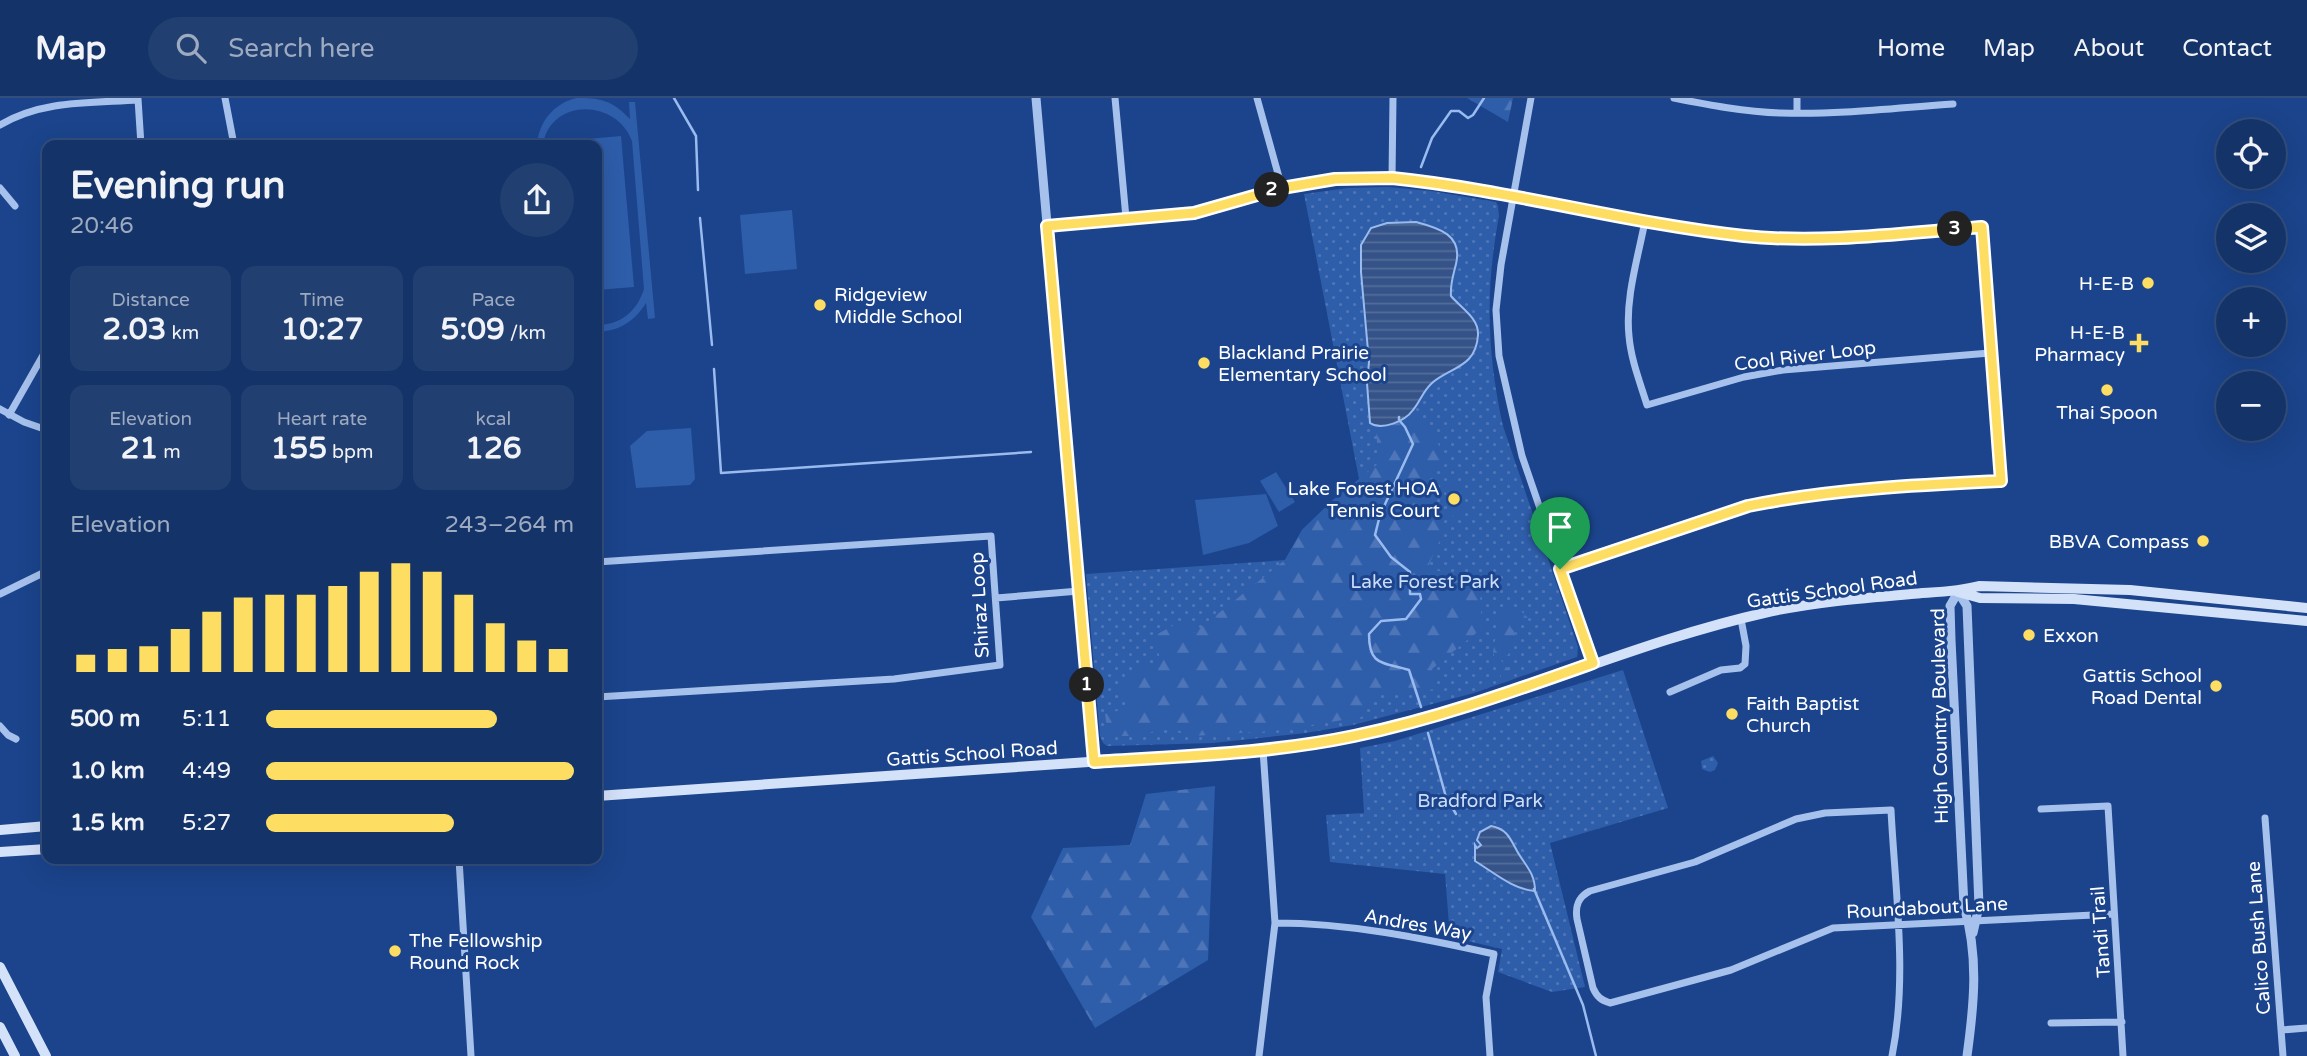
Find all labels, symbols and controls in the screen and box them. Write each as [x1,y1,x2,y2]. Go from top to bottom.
search box [148,17,638,80]
text: Map [35,29,106,68]
icon: search [172,29,210,67]
text: Search here [228,33,374,64]
text: Home [1877,34,1945,63]
text: Map [1983,34,2035,63]
text: About [2073,34,2144,63]
text: Contact [2182,34,2272,63]
map controls [2216,119,2286,441]
button: locate [2216,119,2286,189]
text: Evening run [70,163,285,209]
button: share [500,163,574,237]
pin: 2 [1254,172,1290,208]
text: 2 [1266,178,1277,200]
button: layers [2216,203,2286,273]
text: 20:46 [70,212,134,240]
pin: 3 [1938,212,1972,246]
text: 3 [1949,217,1960,239]
place label: H-E-B [2079,273,2134,295]
marker: H-E-B [2140,275,2156,291]
place label: Ridgeview Middle School [834,284,963,328]
button: + [2216,287,2286,357]
text: Distance [112,289,190,311]
text: Time [300,289,344,311]
text: Pace [471,289,515,311]
marker: Ridgeview Middle School [812,297,828,313]
text: 2.03 [102,311,166,348]
text: 10:27 [280,311,364,348]
text: 5:09 [441,311,505,348]
text: km [166,322,199,344]
text: /km [505,322,546,344]
place label: H-E-B Pharmacy [2034,322,2125,366]
marker: H-E-B Pharmacy [2131,335,2147,351]
street label: Cool River Loop [1733,336,1877,376]
place label: Blackland Prairie Elementary School [1218,342,1387,386]
marker: Blackland Prairie Elementary School [1196,355,1212,371]
button: − [2216,371,2286,441]
marker: Thai Spoon [2099,382,2115,398]
place label: Thai Spoon [2056,402,2158,424]
text: Elevation [109,408,192,430]
text: Heart rate [277,408,367,430]
text: kcal [475,408,511,430]
text: 21 [121,430,158,467]
text: 155 [271,430,327,467]
text: 126 [465,430,522,467]
text: m [158,441,181,463]
text: bpm [327,441,373,463]
place label: Lake Forest HOA Tennis Court [1288,478,1440,522]
marker: Lake Forest HOA Tennis Court [1446,491,1462,507]
pin [1530,497,1590,569]
icon: arrive [1541,508,1579,546]
text: Elevation [70,511,171,539]
text: 243–264 m [445,511,574,539]
place label: BBVA Compass [2049,531,2189,553]
marker: BBVA Compass [2195,533,2211,549]
street label: Shiraz Loop [966,551,994,659]
street label: Gattis School Road [1745,567,1919,613]
park label: Lake Forest Park [1350,571,1500,593]
street label: High Country Boulevard [1927,608,1953,824]
place label: Exxon [2043,625,2099,647]
marker: Exxon [2021,627,2037,643]
place label: Gattis School Road Dental [2083,665,2202,709]
pin: 1 [1070,668,1104,702]
text: 1 [1081,673,1092,695]
marker: Gattis School Road Dental [2208,678,2224,694]
place label: Faith Baptist Church [1746,693,1859,737]
text: 500 m [70,705,140,733]
text: 5:11 [182,705,231,733]
marker: Faith Baptist Church [1724,706,1740,722]
street label: Gattis School Road [885,737,1059,771]
text: 1.0 km [70,757,145,785]
text: 4:49 [182,757,231,785]
park label: Bradford Park [1417,790,1543,812]
text: 1.5 km [70,809,145,837]
text: 5:27 [182,809,231,837]
street label: Calico Bush Lane [2243,860,2275,1016]
street label: Tandi Trail [2087,885,2115,978]
street label: Roundabout Lane [1846,893,2009,923]
street label: Andres Way [1362,905,1473,945]
place label: The Fellowship Round Rock [409,930,543,974]
marker: The Fellowship Round Rock [387,943,403,959]

